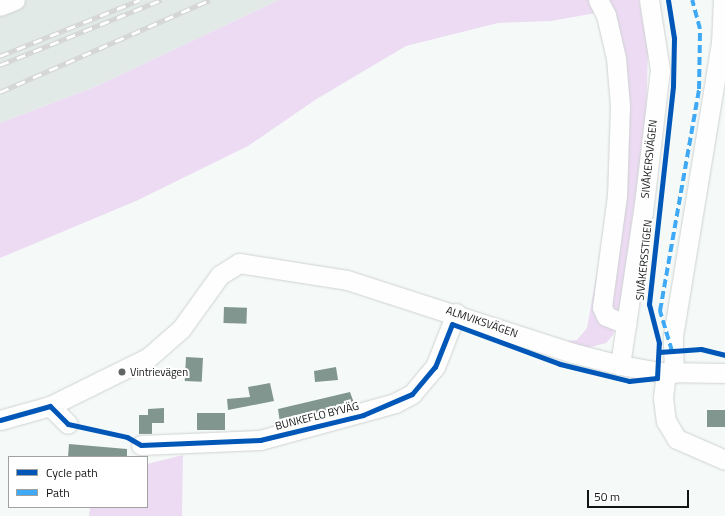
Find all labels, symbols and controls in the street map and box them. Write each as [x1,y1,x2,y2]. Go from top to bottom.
street label: SIVÅKERSVÄGEN [638,119,660,199]
street label: SIVÅKERSSTIGEN [633,219,655,301]
street label: ALMVIKSVÄGEN [444,304,520,340]
place label: Vintrievägen [130,365,188,379]
marker: Vintrievägen [117,367,127,377]
street label: BUNKEFLO BYVÄG [274,399,360,433]
legend [8,456,148,508]
text: Cycle path [46,463,98,482]
scale bar [589,482,691,508]
text: Path [46,483,70,502]
text: 50 m [594,487,620,506]

